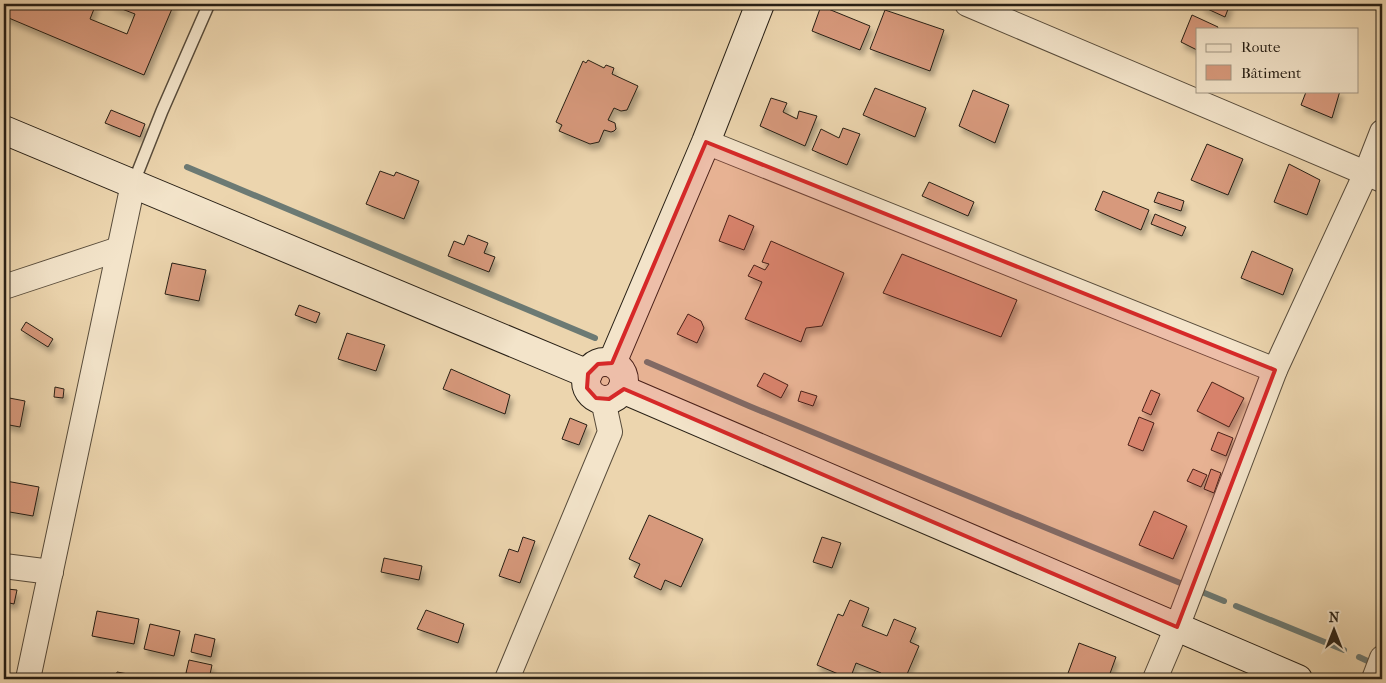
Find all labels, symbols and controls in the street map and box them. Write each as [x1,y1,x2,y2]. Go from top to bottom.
legend [1196,28,1358,92]
text: Route [1241,38,1281,56]
text: Bâtiment [1241,64,1302,82]
north arrow [1308,606,1358,656]
text: N [1329,609,1340,626]

